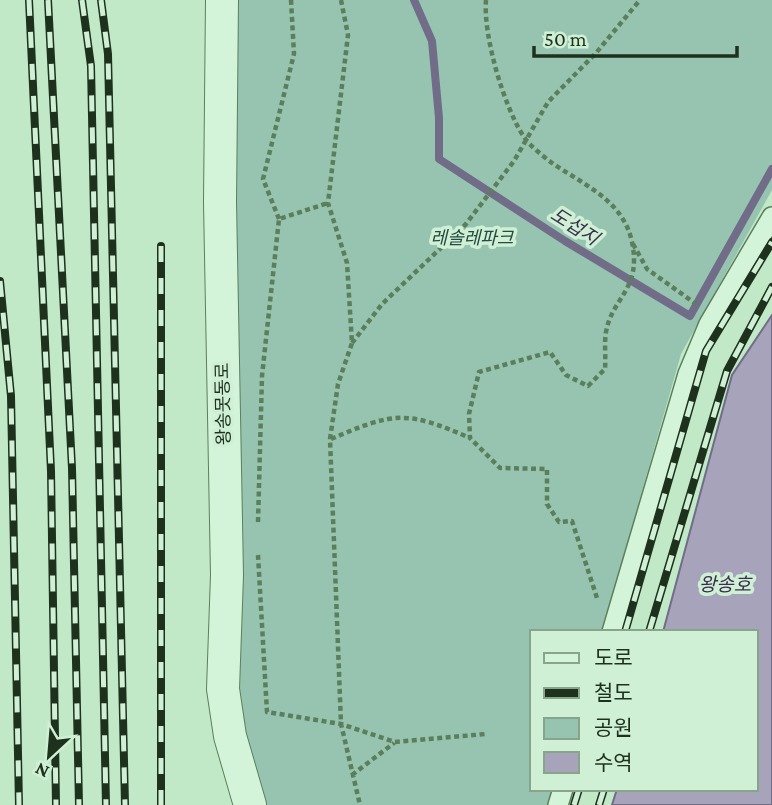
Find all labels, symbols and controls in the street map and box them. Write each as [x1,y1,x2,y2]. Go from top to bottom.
scale bar [534,14,737,58]
text: 50 m [544,27,587,51]
water label: 도섭지 [547,204,604,250]
park label: 레솔레파크 [431,228,515,248]
street label: 왕송못동로 [212,362,234,446]
water label: 왕송호 [699,574,753,595]
legend [530,630,758,791]
text: 도로 [594,646,633,670]
text: 철도 [594,681,633,705]
text: 공원 [594,716,633,740]
north arrow [14,721,84,791]
text: 수역 [594,751,633,775]
text: N [31,759,52,783]

